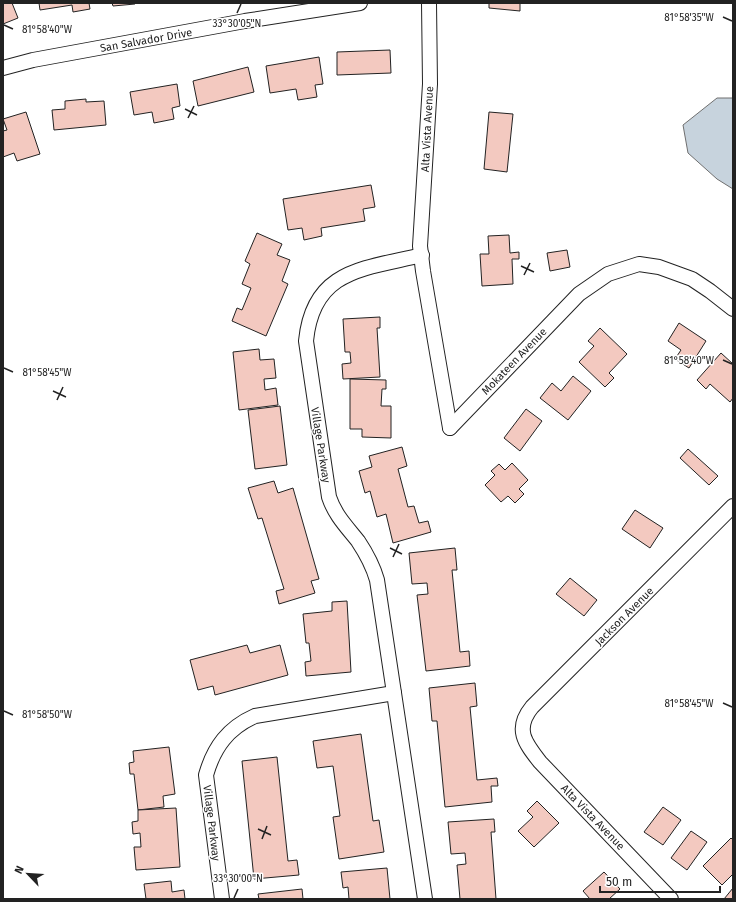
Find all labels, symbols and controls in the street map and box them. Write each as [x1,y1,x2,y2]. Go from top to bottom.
text: 81°58'35"W [664,12,714,24]
text: 33°30'05"N [213,18,261,30]
text: 81°58'40"W [22,24,73,36]
street label: San Salvador Drive [99,26,193,55]
street label: Alta Vista Avenue [419,86,436,172]
street label: Mokateen Avenue [479,325,550,398]
text: 81°58'40"W [664,355,715,367]
text: 81°58'45"W [22,367,72,379]
street label: Village Parkway [308,406,333,484]
street label: Jackson Avenue [592,584,656,648]
text: 81°58'45"W [664,698,714,710]
text: 81°58'50"W [22,709,73,721]
street label: Alta Vista Avenue [558,782,627,853]
street label: Village Parkway [200,784,223,862]
north arrow [8,854,48,894]
text: N [12,864,27,876]
scale bar [600,868,720,894]
text: 33°30'00"N [213,873,263,885]
text: 50 m [606,875,632,889]

